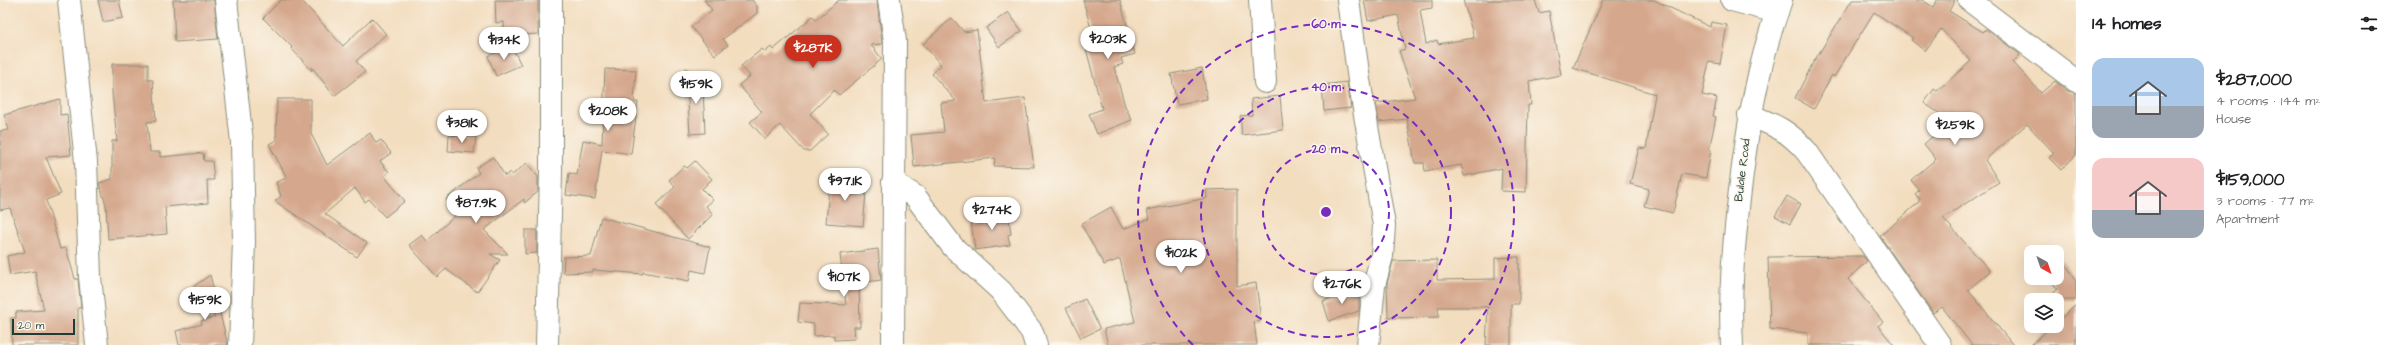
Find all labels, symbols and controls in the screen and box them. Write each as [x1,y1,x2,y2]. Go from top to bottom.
text: 14 homes [2092,12,2162,36]
icon: filters [2358,13,2380,35]
text: 60 m [1311,16,1341,33]
pin: $203K [1080,26,1136,60]
pin: $134K [476,27,532,61]
text: $203K [1089,30,1127,48]
text: $134K [488,31,520,49]
pin: $287K [785,35,841,69]
text: $287K [794,39,832,57]
text: $287,000 [2216,68,2292,92]
pin: $159K [668,71,724,105]
icon: home [2124,74,2172,122]
text: $159K [679,75,713,93]
text: 40 m [1311,79,1342,96]
text: 4 rooms · 144 m² [2216,92,2320,110]
pin: $208K [580,98,636,132]
text: $208K [588,102,628,120]
pin: $381K [434,110,490,144]
text: House [2216,110,2251,128]
pin: $259K [1927,112,1983,146]
text: $381K [446,114,478,132]
text: $259K [1935,116,1975,134]
street label: Bulale Road [1730,138,1755,203]
text: 20 m [1311,141,1341,158]
pin: $97.1K [812,168,878,202]
text: $159,000 [2216,168,2285,192]
text: $97.1K [828,172,862,190]
icon: home [2124,174,2172,222]
pin: $87.9K [443,190,509,224]
text: 3 rooms · 77 m² [2216,192,2315,210]
text: $87.9K [456,194,496,212]
pin: $274K [964,197,1020,231]
text: $274K [972,201,1012,219]
centre of rings [1319,205,1333,219]
text: Apartment [2216,210,2280,228]
pin: $102K [1153,240,1209,274]
text: $102K [1165,244,1197,262]
north arrow [2024,245,2064,285]
map controls [2024,245,2064,333]
pin: $107K [816,264,872,298]
text: $107K [828,268,860,286]
pin: $276K [1314,271,1370,305]
text: $276K [1323,275,1361,293]
pin: $159K [177,287,233,321]
text: $159K [188,291,222,309]
button: layers [2024,293,2064,333]
scale bar [12,317,75,336]
text: 20 m [18,318,44,333]

